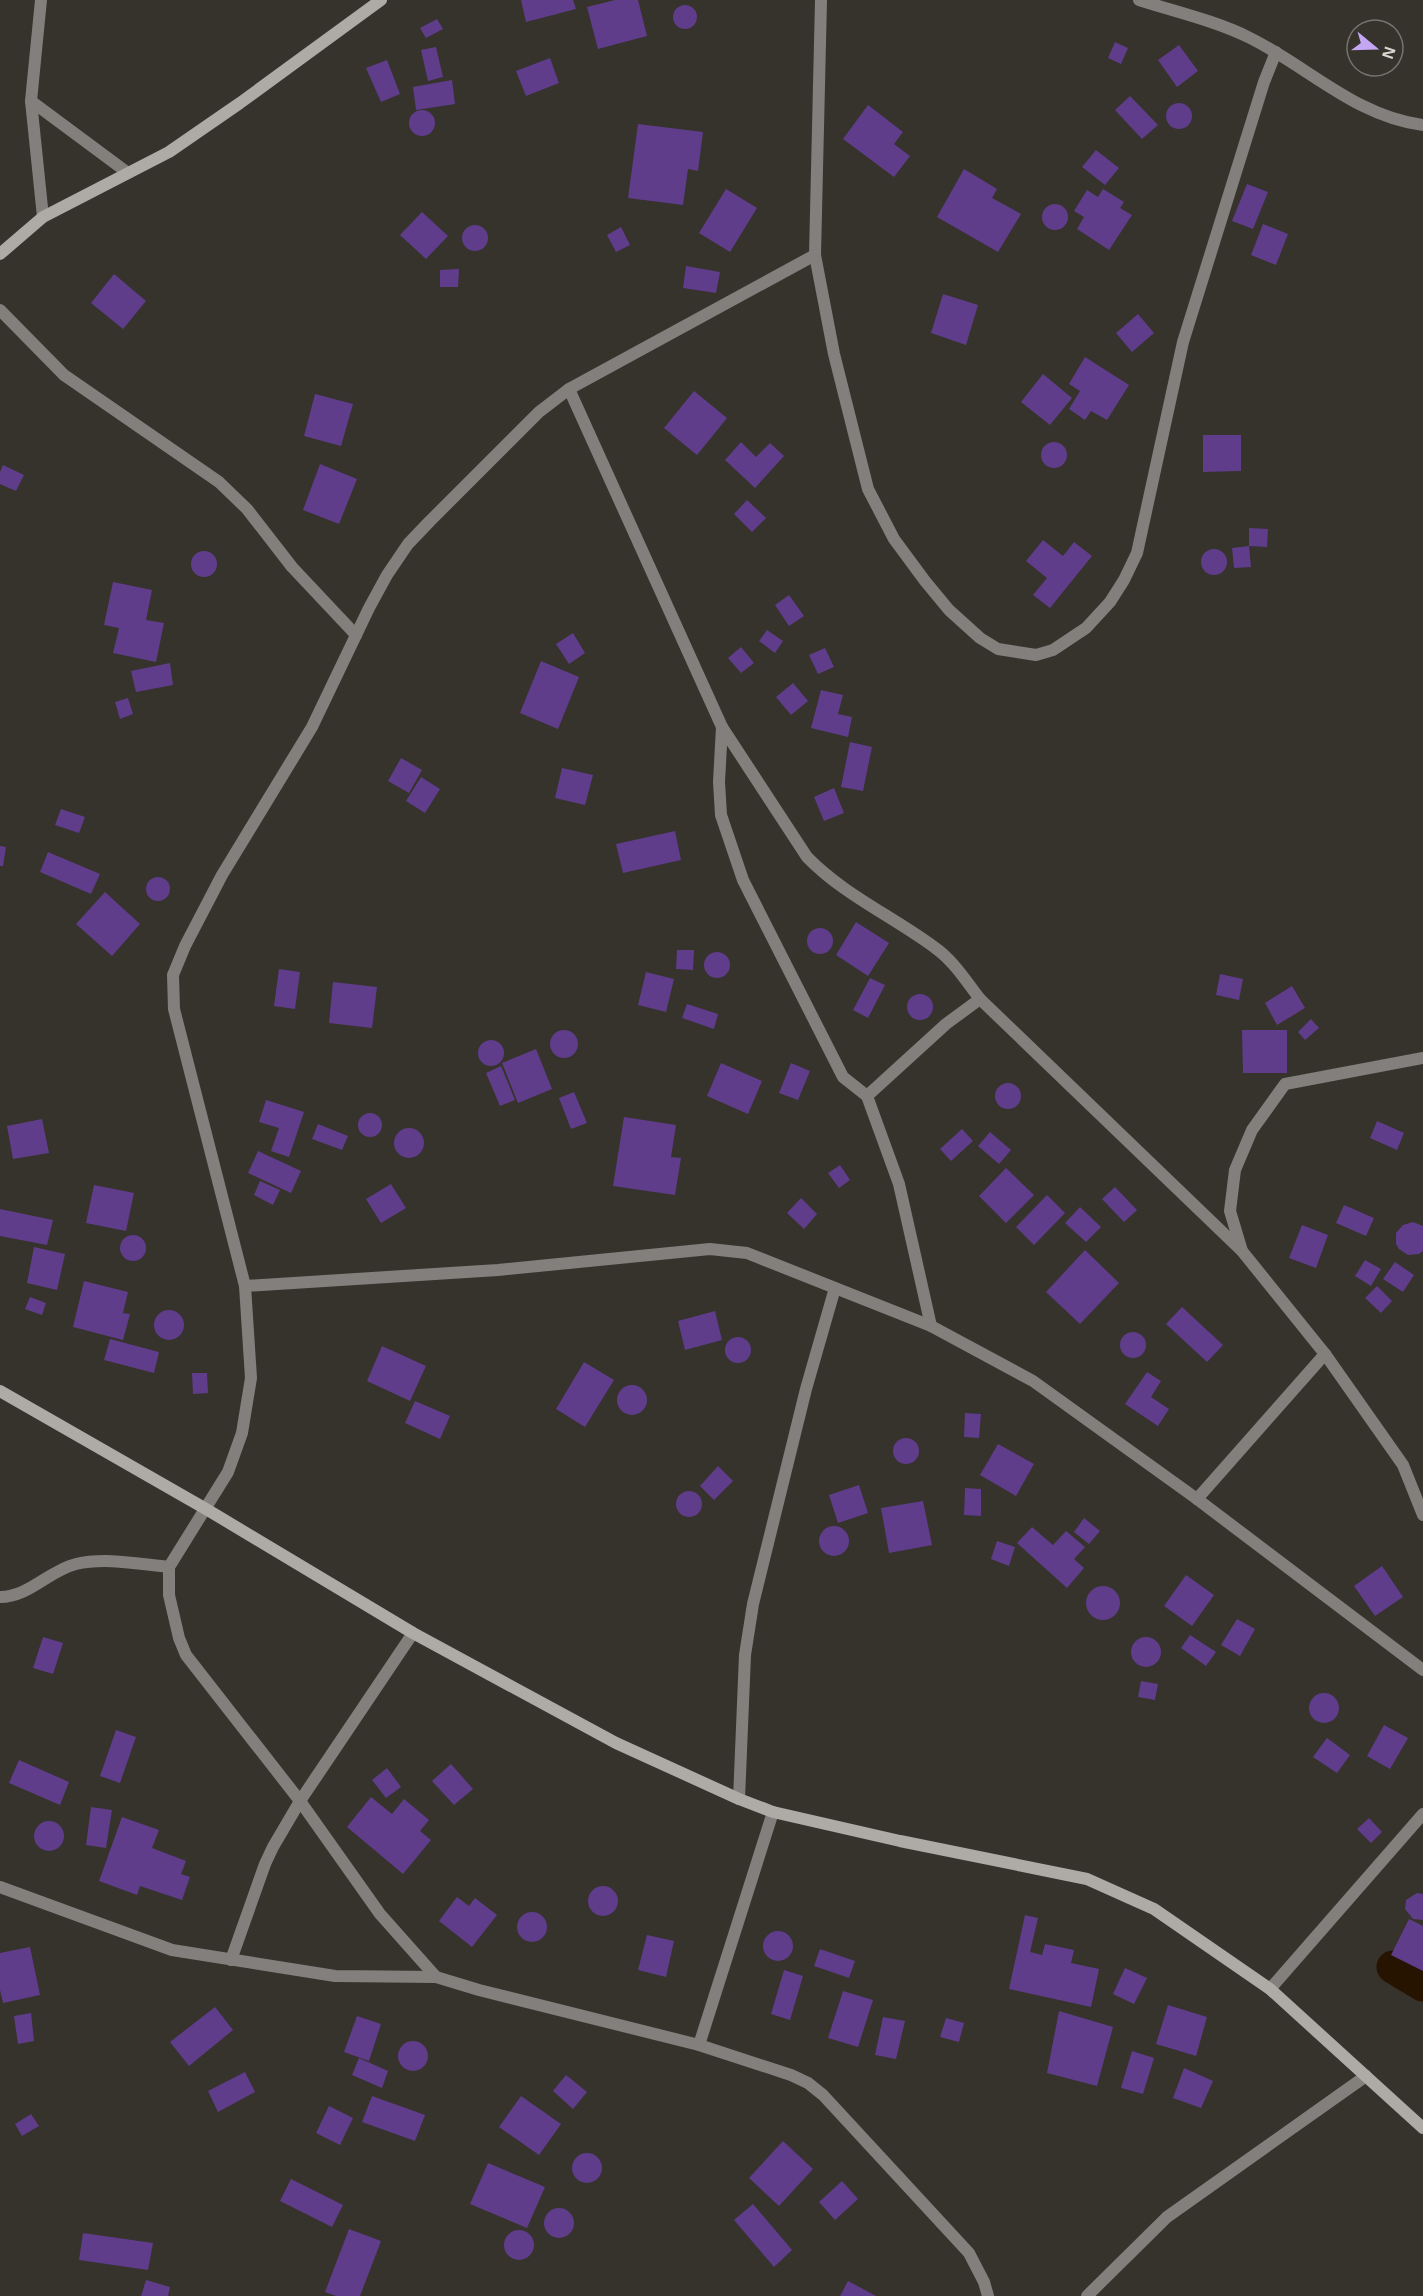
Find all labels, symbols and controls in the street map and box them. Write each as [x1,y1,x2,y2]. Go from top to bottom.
north arrow [1345,18,1405,78]
text: N [1379,44,1399,61]

